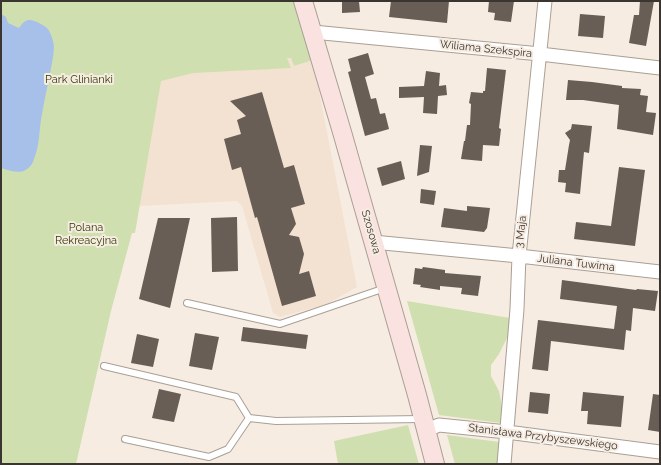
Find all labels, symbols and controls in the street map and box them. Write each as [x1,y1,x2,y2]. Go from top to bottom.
street label: Wiliama Szekspira [439,38,533,60]
park label: Park Glinianki [45,73,113,87]
street label: Szosowa [358,209,384,255]
street label: 3 Maja [513,215,529,249]
park label: Polana Rekreacyjna [55,221,117,247]
street label: Juliana Tuwima [536,252,616,274]
street label: Stanisława Przybyszewskiego [467,421,619,453]

